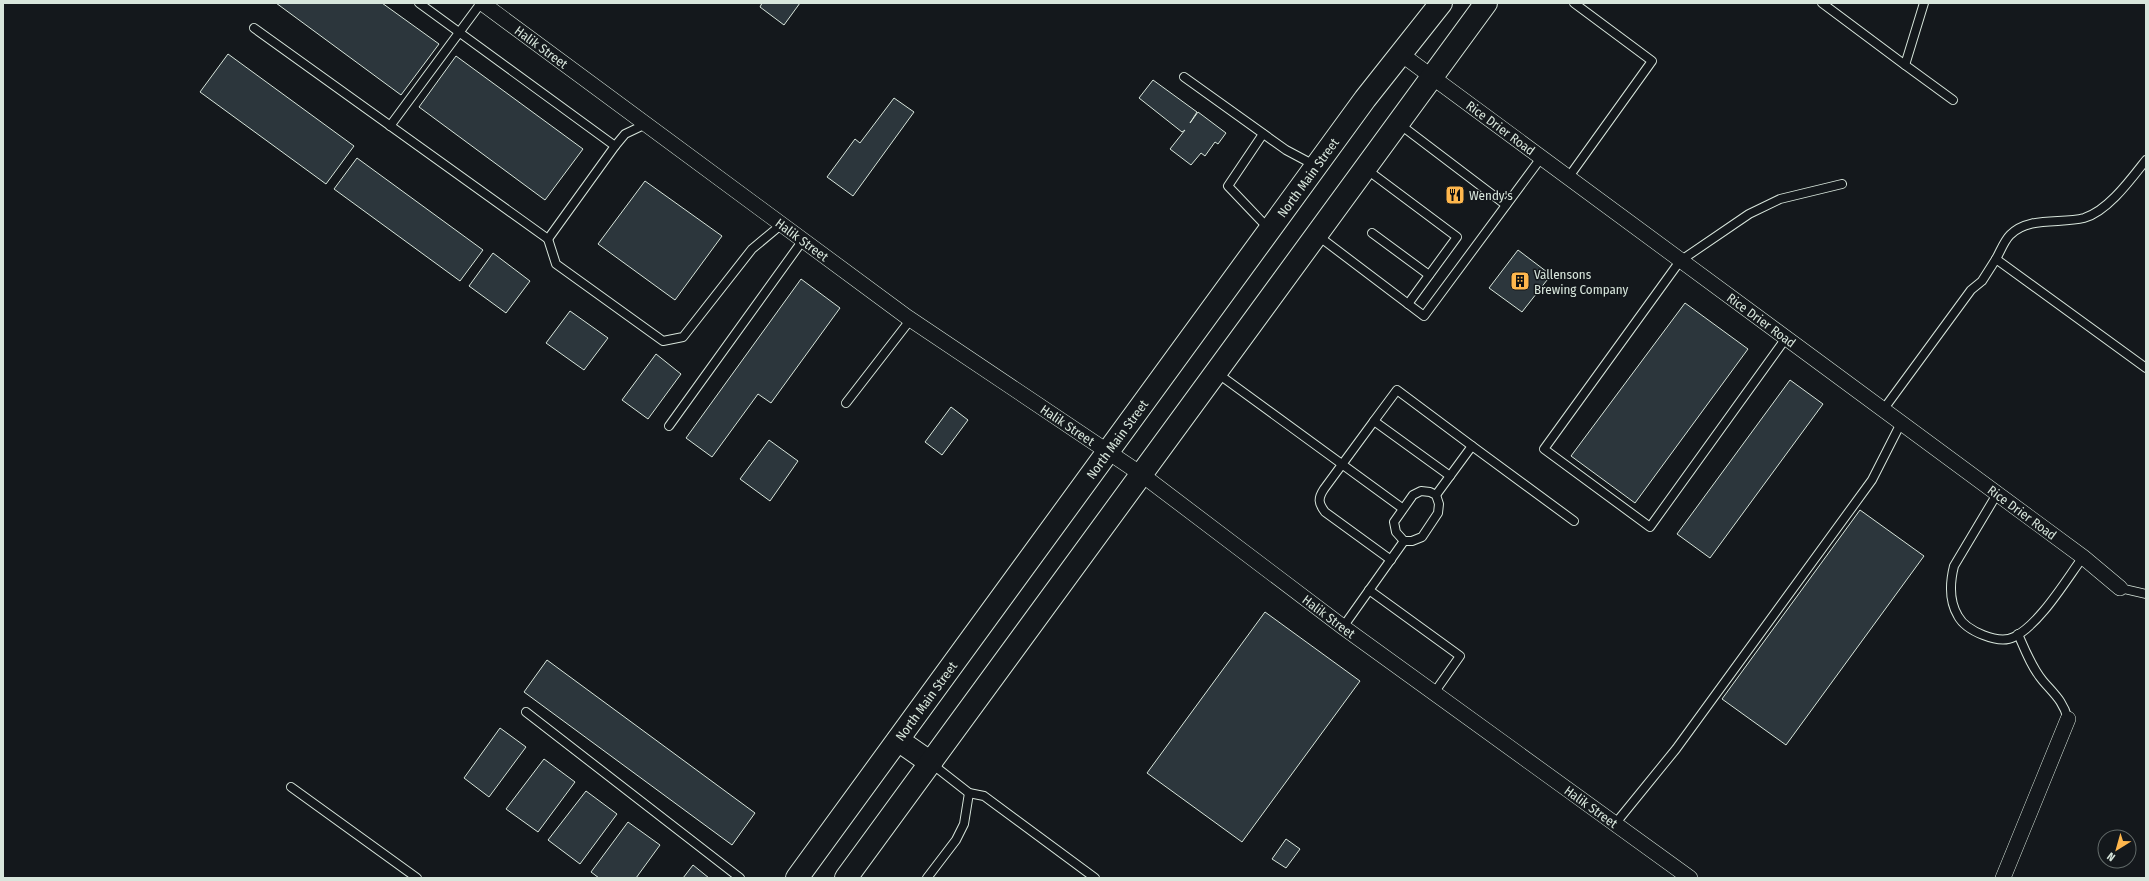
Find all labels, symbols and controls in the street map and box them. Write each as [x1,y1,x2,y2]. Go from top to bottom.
street label: Halik Street [512,23,571,72]
street label: Rice Drier Road [1463,98,1538,158]
street label: North Main Street [1274,135,1342,220]
restaurant icon: Wendy's [1444,184,1466,206]
place label: Wendy's [1469,188,1513,203]
street label: Halik Street [772,215,832,265]
place label: Vallensons Brewing Company [1534,267,1629,297]
building icon: Vallensons Brewing Company [1509,270,1531,292]
street label: Rice Drier Road [1724,290,1799,351]
street label: North Main Street [1083,396,1152,482]
street label: Halik Street [1038,402,1098,449]
street label: Rice Drier Road [1985,482,2059,543]
street label: Halik Street [1299,592,1359,642]
street label: North Main Street [893,658,961,744]
street label: Halik Street [1561,783,1621,832]
north arrow [2097,829,2137,869]
text: N [2105,849,2118,864]

